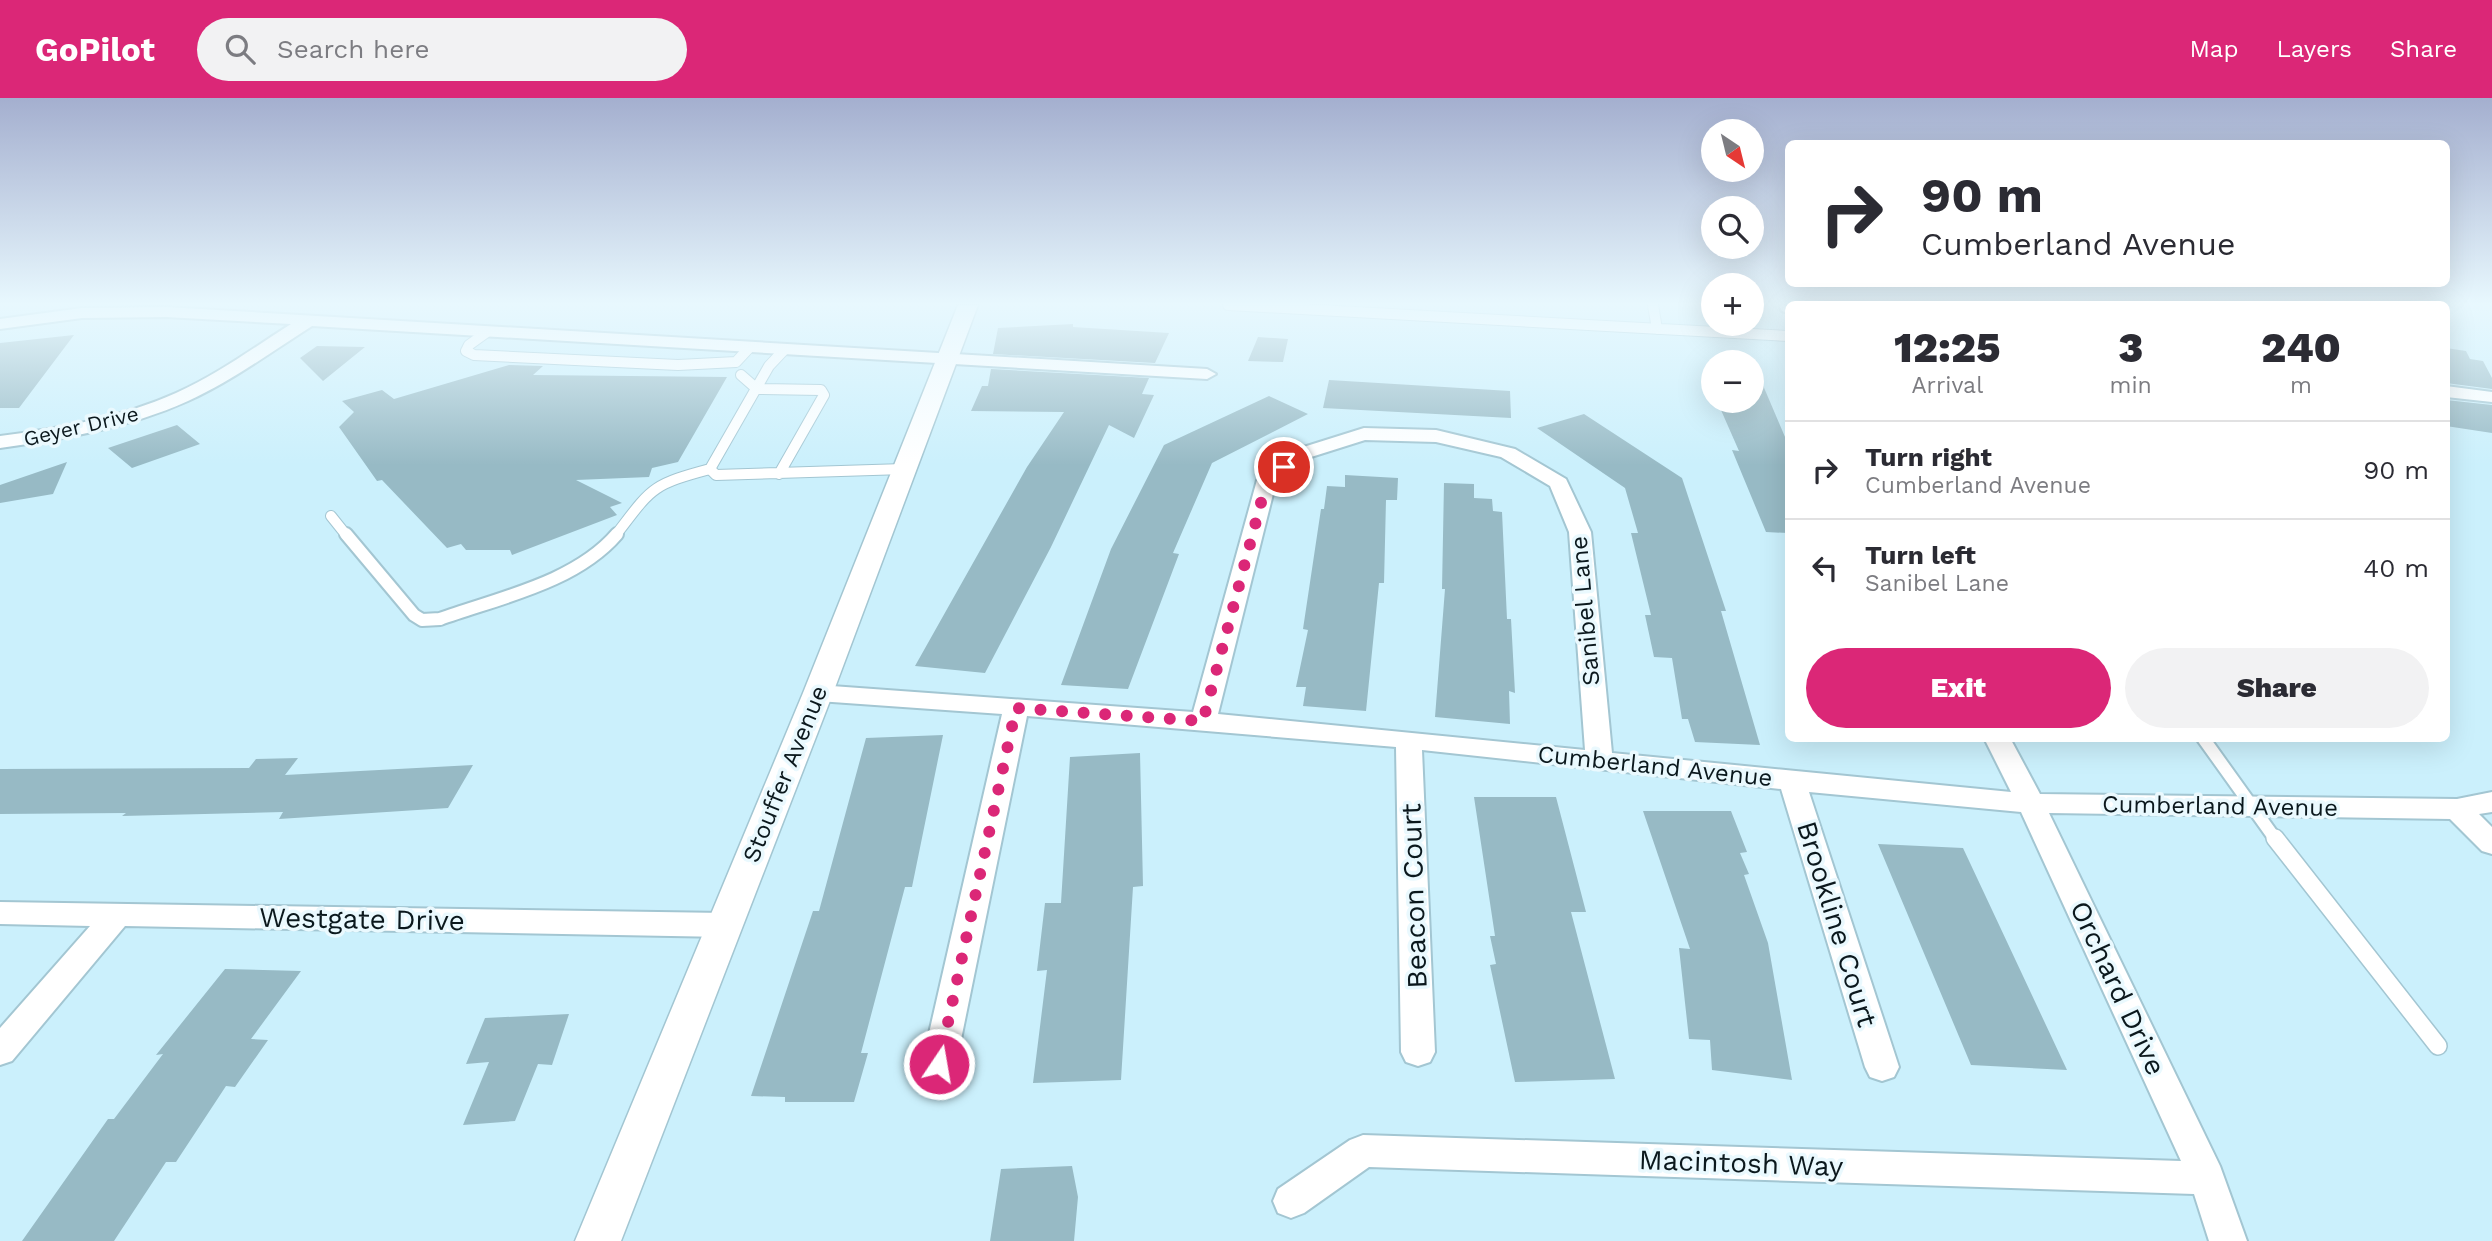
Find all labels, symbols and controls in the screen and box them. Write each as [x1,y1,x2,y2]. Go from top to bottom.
search box [197,18,687,81]
text: GoPilot [35,30,155,69]
icon: search [221,30,259,68]
text: Search here [277,34,429,64]
text: Map [2190,35,2238,63]
text: Layers [2276,35,2352,63]
text: Share [2390,35,2457,63]
north arrow [1701,119,1764,182]
map controls [1701,119,1764,413]
text: 90 m [1921,166,2043,224]
icon: right [1806,168,1897,259]
button: search [1701,196,1764,259]
text: Cumberland Avenue [1921,225,2235,263]
button: + [1701,273,1764,336]
text: 12:25 [1894,323,2001,372]
text: 3 [2118,323,2143,372]
text: 240 [2261,323,2341,372]
button: − [1701,350,1764,413]
text: Arrival [1911,372,1983,399]
text: min [2110,372,2152,399]
text: m [2290,372,2312,399]
street label: Geyer Drive [21,401,141,451]
pin [1254,437,1314,497]
text: Turn right [1865,442,1992,472]
icon: arrive [1265,448,1303,486]
icon: right [1806,451,1844,489]
text: 90 m [2363,455,2429,485]
text: Cumberland Avenue [1865,472,2091,499]
street label: Sanibel Lane [1565,535,1605,687]
text: Turn left [1865,540,1976,570]
icon: left [1806,549,1844,587]
text: 40 m [2363,553,2429,583]
text: Sanibel Lane [1865,570,2009,597]
button: Exit [1806,648,2111,728]
button: Share [2125,648,2429,728]
street label: Stouffer Avenue [737,681,833,867]
street label: Cumberland Avenue [1536,740,1774,792]
street label: Cumberland Avenue [2102,790,2338,822]
street label: Beacon Court [1394,803,1434,989]
street label: Brookline Court [1790,817,1884,1031]
street label: Orchard Drive [2063,896,2173,1080]
street label: Westgate Drive [259,901,465,937]
position arrow [902,1027,976,1101]
street label: Macintosh Way [1638,1143,1844,1183]

